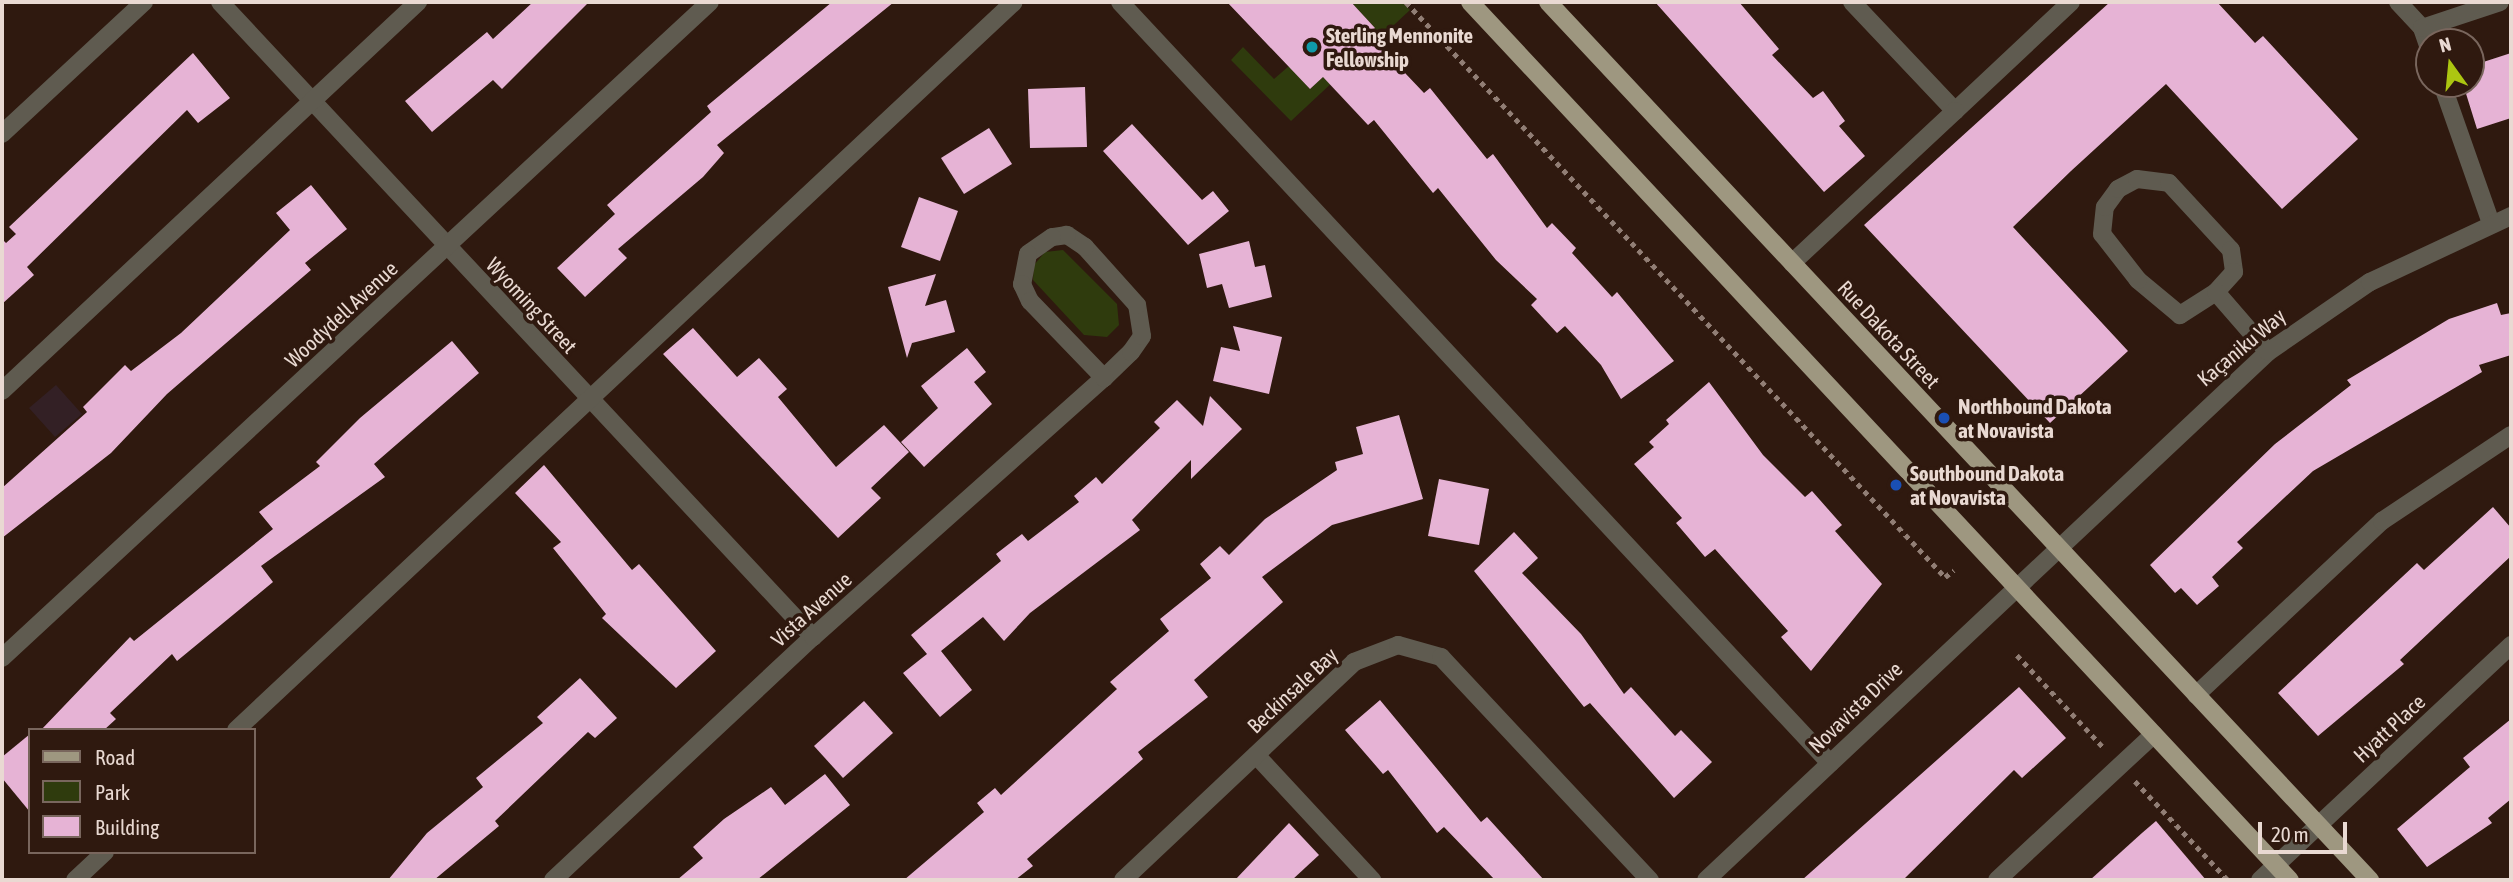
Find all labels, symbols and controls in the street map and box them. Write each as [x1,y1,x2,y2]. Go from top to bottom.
place label: Sterling Mennonite Fellowship [1326,22,1473,72]
north arrow [2415,28,2485,98]
text: N [2437,33,2453,57]
marker: Sterling Mennonite Fellowship [1304,39,1320,55]
street label: Wyoming Street [481,252,583,358]
street label: Woodydell Avenue [280,256,402,372]
street label: Rue Dakota Street [1833,275,1945,393]
street label: Kaçaniku Way [2192,303,2290,391]
place label: Northbound Dakota at Novavista [1958,393,2111,443]
marker: Northbound Dakota at Novavista [1936,410,1952,426]
place label: Southbound Dakota at Novavista [1910,460,2064,510]
marker: Southbound Dakota at Novavista [1888,477,1904,493]
street label: Vista Avenue [766,566,856,652]
street label: Beckinsale Bay [1242,642,1342,738]
street label: Novavista Drive [1803,656,1907,758]
street label: Hyatt Place [2348,689,2430,767]
legend [28,728,256,854]
text: Road [95,745,135,769]
text: Park [95,780,130,804]
scale bar [2261,808,2350,852]
text: Building [95,815,159,839]
text: 20 m [2271,822,2309,846]

